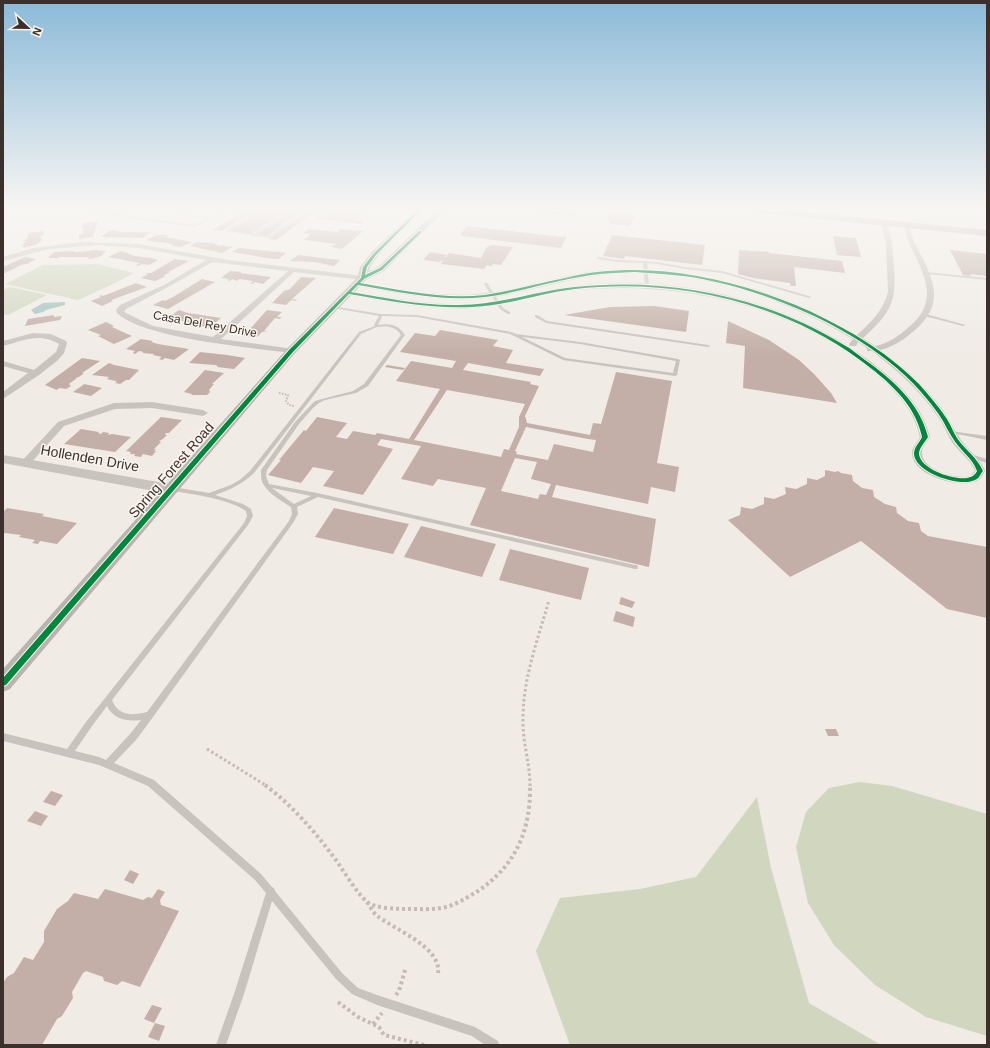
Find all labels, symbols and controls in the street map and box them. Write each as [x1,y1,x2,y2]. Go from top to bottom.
north arrow [8,8,48,48]
text: N [30,26,44,38]
street label: Casa Del Rey Drive [152,308,258,340]
street label: Spring Forest Road [125,419,217,521]
street label: Hollenden Drive [40,441,141,475]

